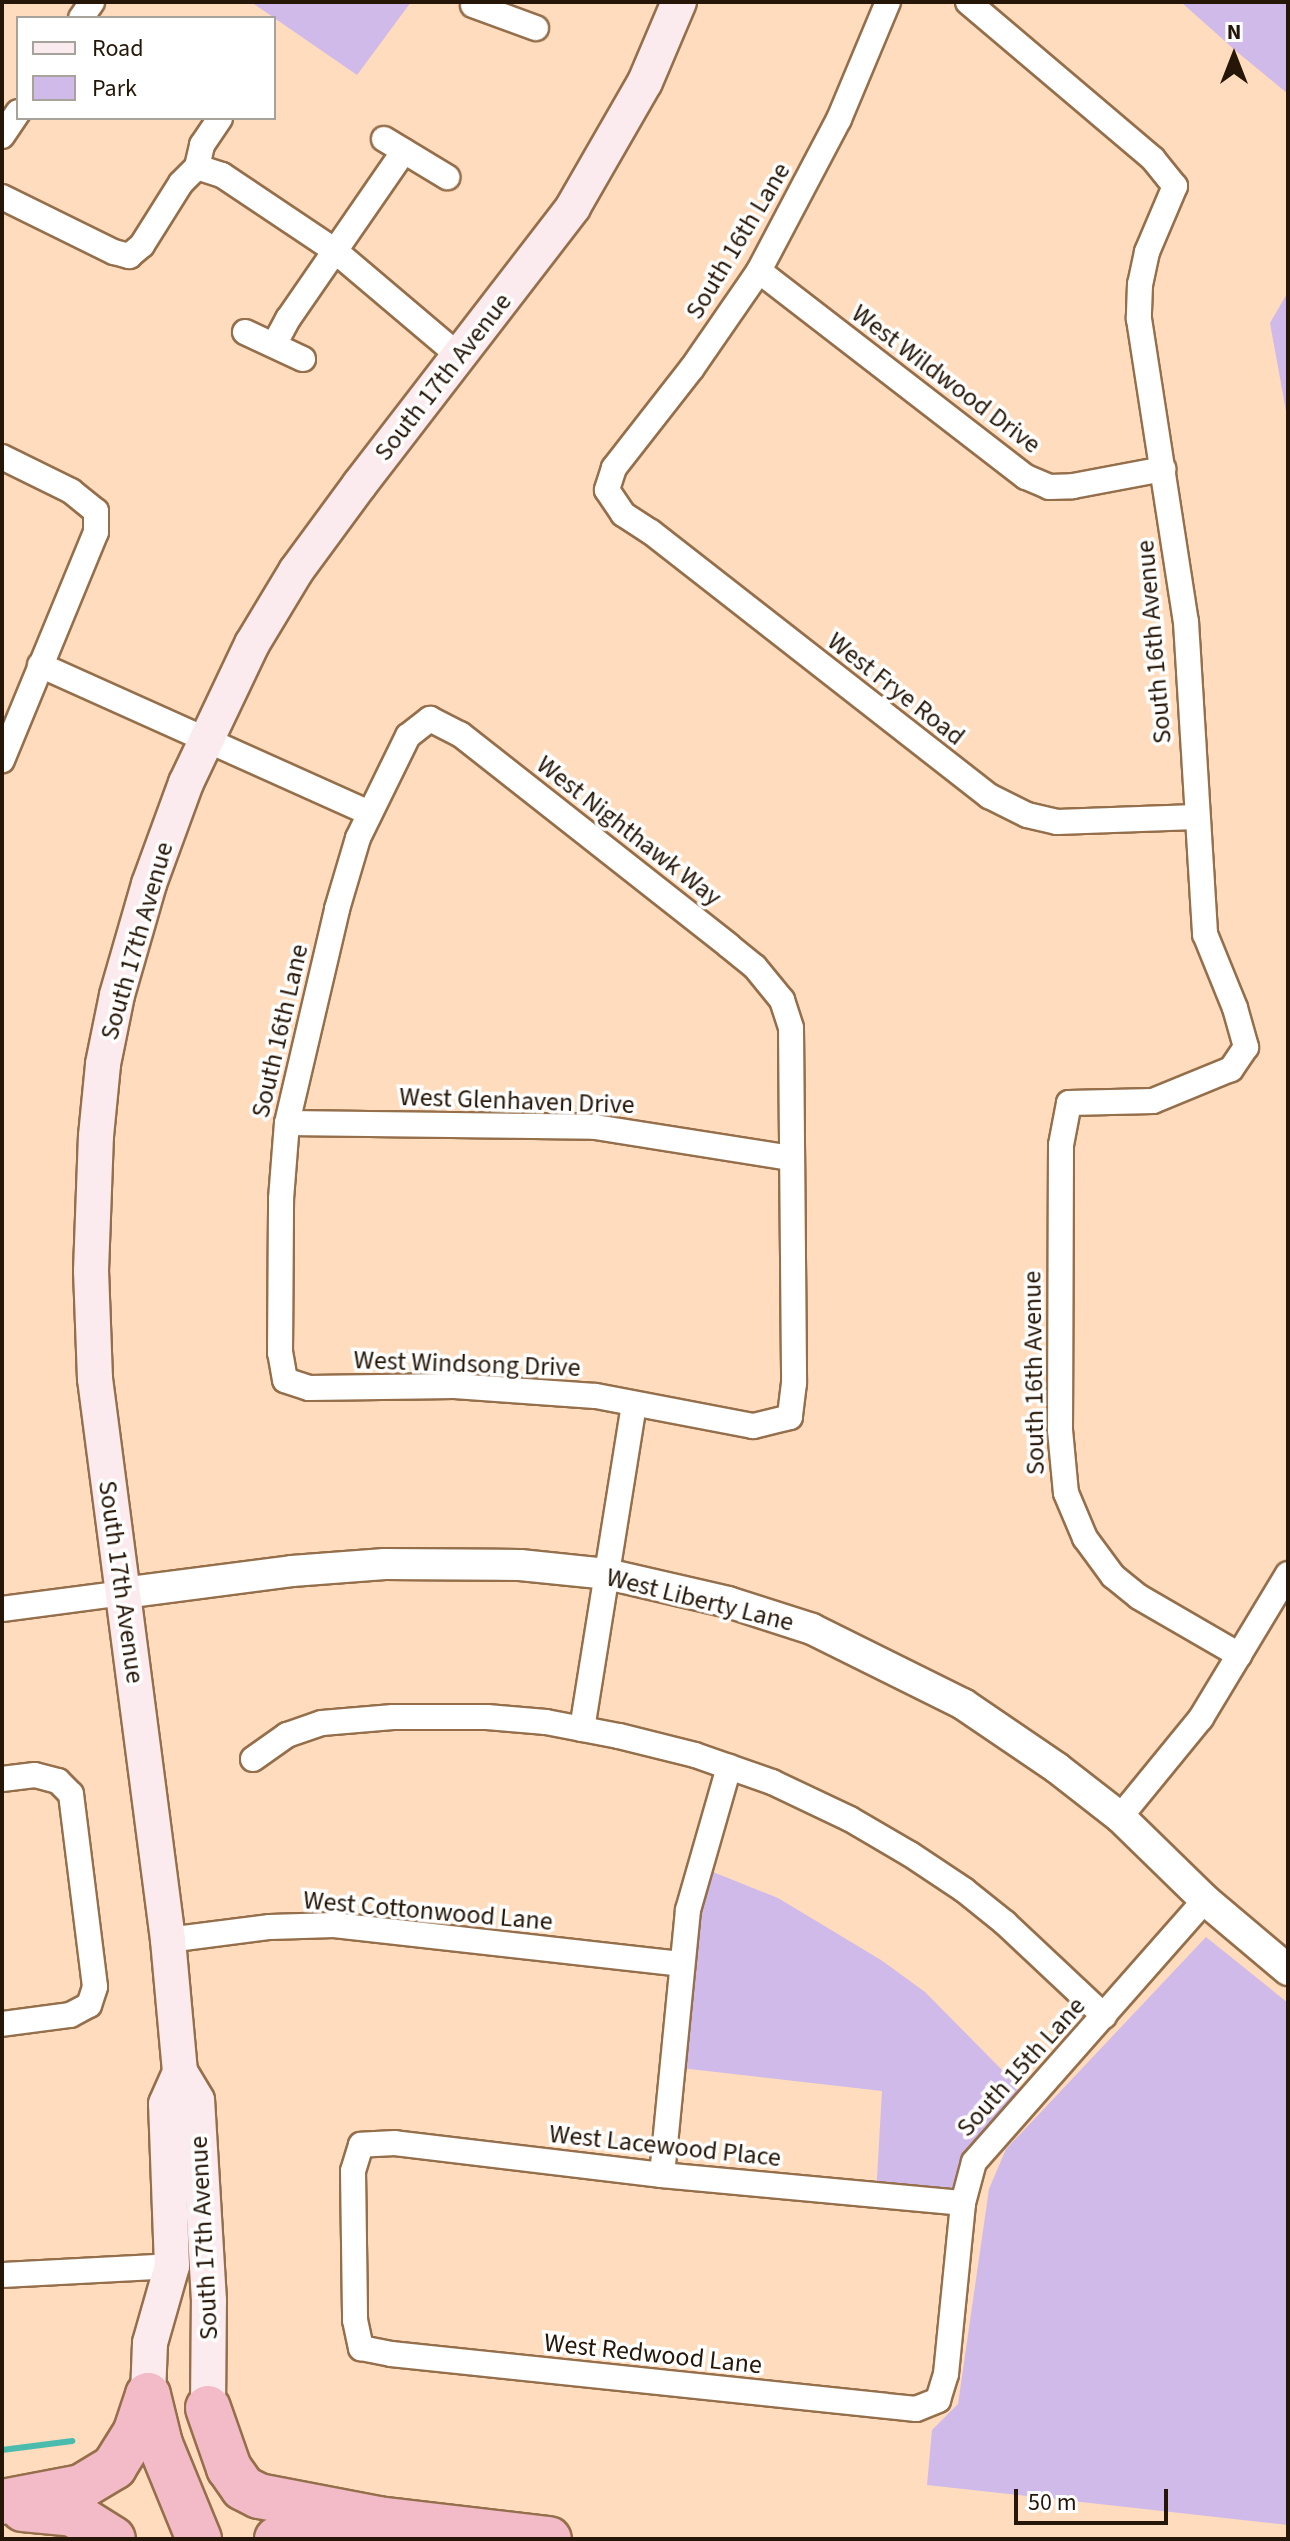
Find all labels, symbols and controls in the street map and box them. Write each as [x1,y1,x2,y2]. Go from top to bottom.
legend [16,16,276,120]
north arrow [1194,16,1274,96]
text: N [1227,16,1241,48]
text: Road [92,31,144,66]
text: Park [92,71,137,106]
street label: South 16th Lane [679,157,797,325]
street label: South 17th Avenue [368,287,518,467]
street label: West Wildwood Drive [845,298,1047,460]
street label: South 16th Avenue [1130,539,1178,745]
street label: West Frye Road [821,626,971,752]
street label: West Nighthawk Way [530,749,728,913]
street label: South 17th Avenue [94,838,180,1044]
street label: South 16th Lane [245,941,315,1121]
street label: West Glenhaven Drive [399,1081,635,1121]
street label: South 16th Avenue [1017,1271,1051,1475]
street label: West Windsong Drive [353,1344,581,1384]
street label: South 17th Avenue [91,1479,151,1685]
street label: West Liberty Lane [603,1562,797,1638]
street label: West Cottonwood Lane [302,1885,554,1937]
street label: South 15th Lane [950,1991,1092,2143]
street label: West Lacewood Place [548,2118,782,2174]
street label: South 17th Avenue [183,2135,225,2341]
street label: West Redwood Lane [543,2327,763,2381]
scale bar [1018,2473,1172,2523]
text: 50 m [1028,2485,1077,2520]

